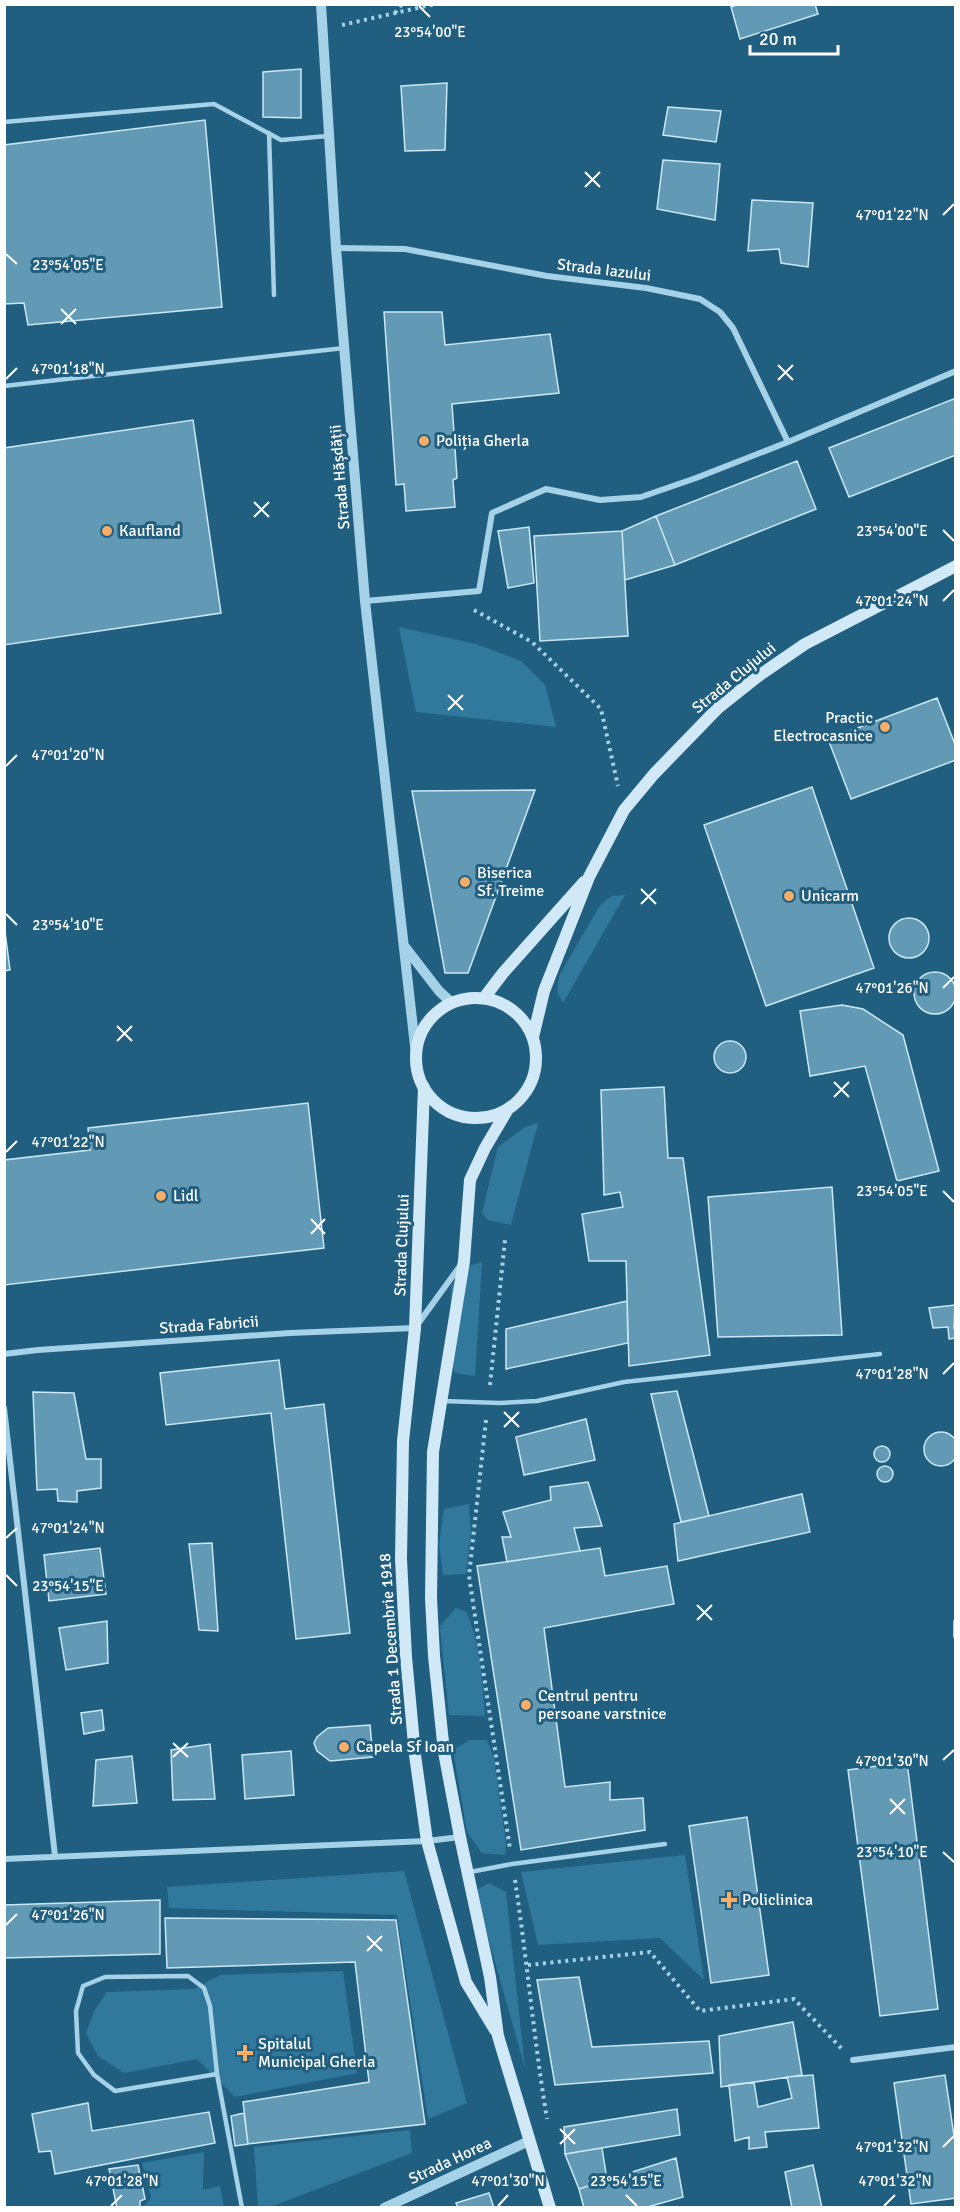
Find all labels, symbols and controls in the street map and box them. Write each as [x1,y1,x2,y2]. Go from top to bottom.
scale bar [750,18,838,56]
text: 23°54'00"E [394,23,466,41]
text: 20 m [759,28,797,50]
text: 47°01'22"N [855,206,929,224]
street label: Strada Iazului [556,254,652,286]
text: 23°54'05"E [32,256,104,274]
text: 47°01'18"N [31,360,105,378]
street label: Strada Hășdății [325,424,355,530]
place label: Poliția Gherla [436,431,529,451]
marker: Poliția Gherla [417,434,431,448]
place label: Kaufland [119,521,181,541]
text: 23°54'00"E [856,522,928,540]
marker: Kaufland [100,524,114,538]
text: 47°01'24"N [855,592,929,610]
street label: Strada Clujului [688,638,780,718]
place label: Practic Electrocasnice [773,708,873,746]
marker: Practic Electrocasnice [878,720,892,734]
text: 47°01'20"N [31,746,105,764]
place label: Biserica Sf. Treime [477,863,544,901]
marker: Biserica Sf. Treime [458,875,472,889]
place label: Unicarm [801,886,859,906]
marker: Unicarm [782,889,796,903]
text: 23°54'10"E [32,916,104,934]
text: 47°01'26"N [855,979,929,997]
text: 47°01'22"N [31,1133,105,1151]
text: 23°54'05"E [856,1182,928,1200]
place label: Lidl [173,1186,199,1206]
marker: Lidl [154,1189,168,1203]
street label: Strada Clujului [390,1194,414,1296]
street label: Strada Fabricii [159,1312,259,1338]
text: 47°01'28"N [855,1365,929,1383]
text: 47°01'24"N [31,1519,105,1537]
street label: Strada 1 Decembrie 1918 [375,1552,407,1726]
text: 23°54'15"E [32,1577,104,1595]
place label: Centrul pentru persoane varstnice [538,1686,666,1724]
marker: Centrul pentru persoane varstnice [519,1698,533,1712]
place label: Capela Sf Ioan [356,1737,454,1757]
marker: Capela Sf Ioan [337,1740,351,1754]
text: 47°01'30"N [855,1752,929,1770]
text: 23°54'10"E [856,1843,928,1861]
place label: Policlinica [742,1890,813,1910]
marker: Policlinica [720,1891,738,1909]
text: 47°01'26"N [31,1906,105,1924]
place label: Spitalul Municipal Gherla [258,2034,375,2072]
marker: Spitalul Municipal Gherla [236,2044,254,2062]
street label: Strada Horea [405,2133,495,2189]
text: 47°01'32"N [855,2138,929,2156]
text: 47°01'28"N [85,2172,159,2190]
text: 47°01'30"N [471,2172,545,2190]
text: 23°54'15"E [590,2172,662,2190]
text: 47°01'32"N [858,2172,932,2190]

